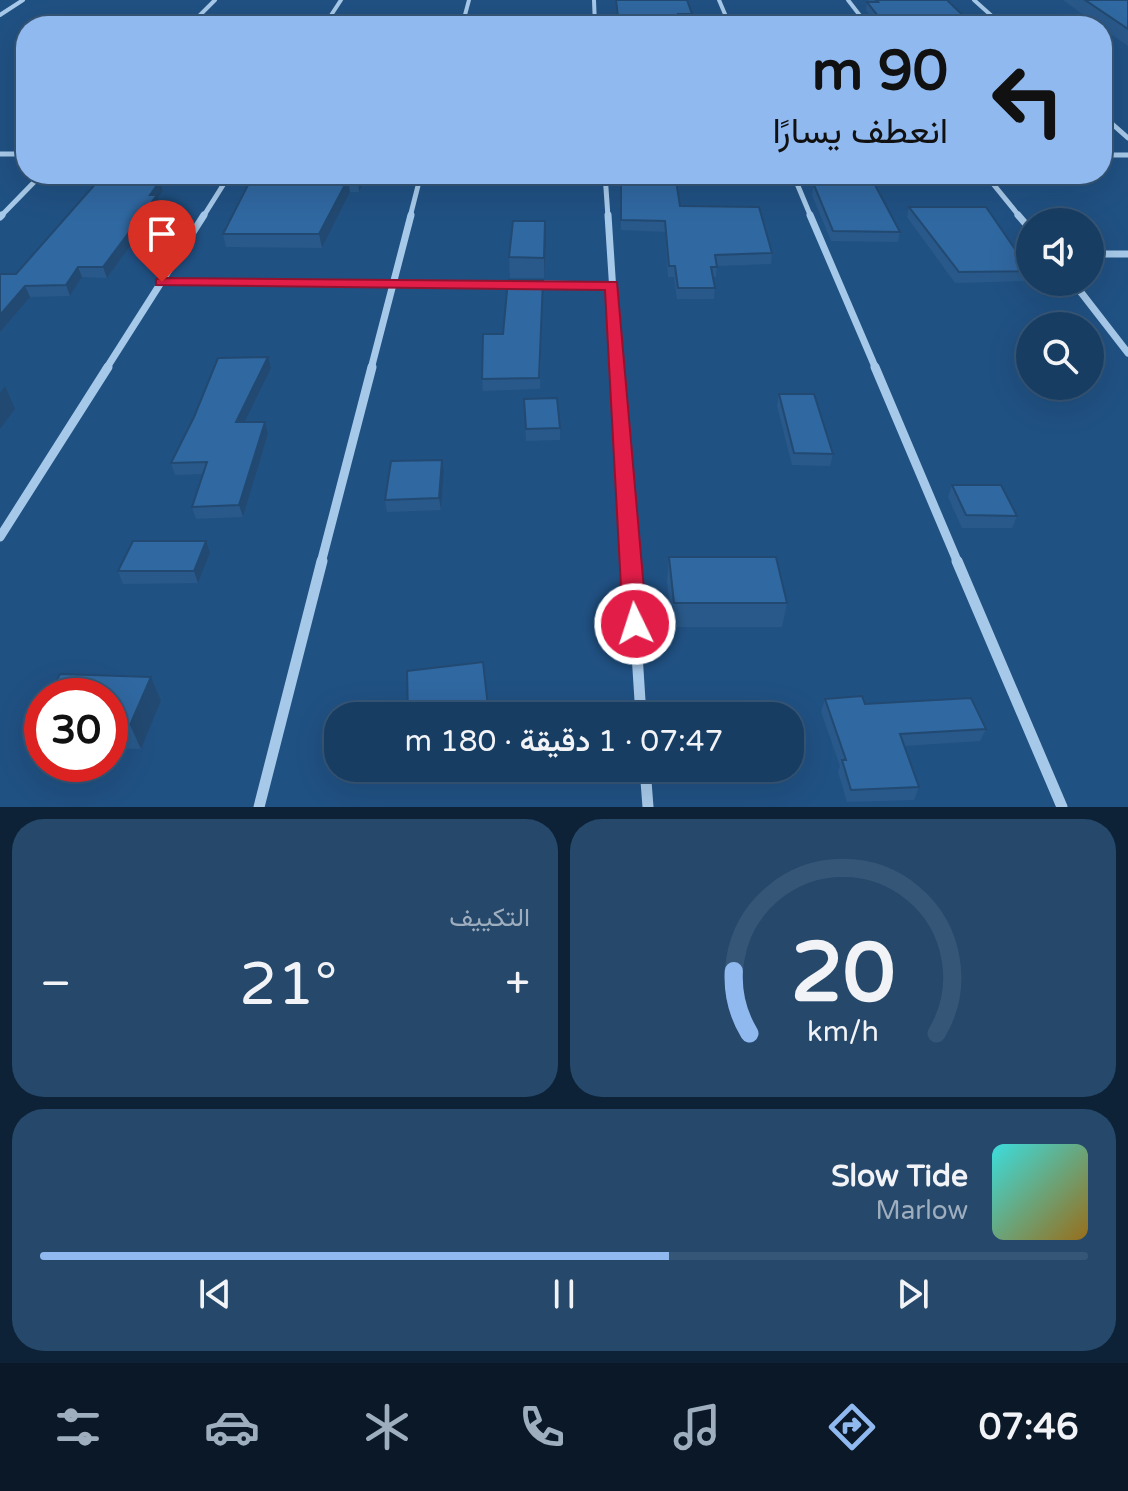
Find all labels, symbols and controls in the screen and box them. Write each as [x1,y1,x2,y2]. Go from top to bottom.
text: 90 m [812,38,948,105]
icon: left [976,48,1080,152]
text: انعطف يسارًا [772,110,948,153]
pin [128,200,196,282]
map controls [1016,208,1104,400]
button: sound [1016,208,1104,296]
icon: arrive [140,212,184,256]
button: search [1016,312,1104,400]
position arrow [593,582,677,666]
speed limit sign: 30 [24,678,128,782]
text: 07:47 · 1 دقيقة · 180 m [405,723,723,760]
text: التكييف [449,902,530,933]
text: 20 [791,924,895,1024]
text: 21° [239,949,337,1021]
text: − [40,958,71,1011]
text: + [505,958,530,1011]
text: km/h [807,1015,879,1049]
text: Slow Tide [831,1158,968,1195]
text: Marlow [876,1195,968,1226]
icon: previous [193,1272,237,1316]
icon: pause [542,1272,586,1316]
icon: next [891,1272,935,1316]
icon: filters [50,1399,106,1455]
icon: car [204,1399,260,1455]
icon: climate [359,1399,415,1455]
icon: phone [514,1399,570,1455]
icon: music [669,1399,725,1455]
icon: directions [824,1399,880,1455]
text: 07:46 [979,1406,1079,1449]

